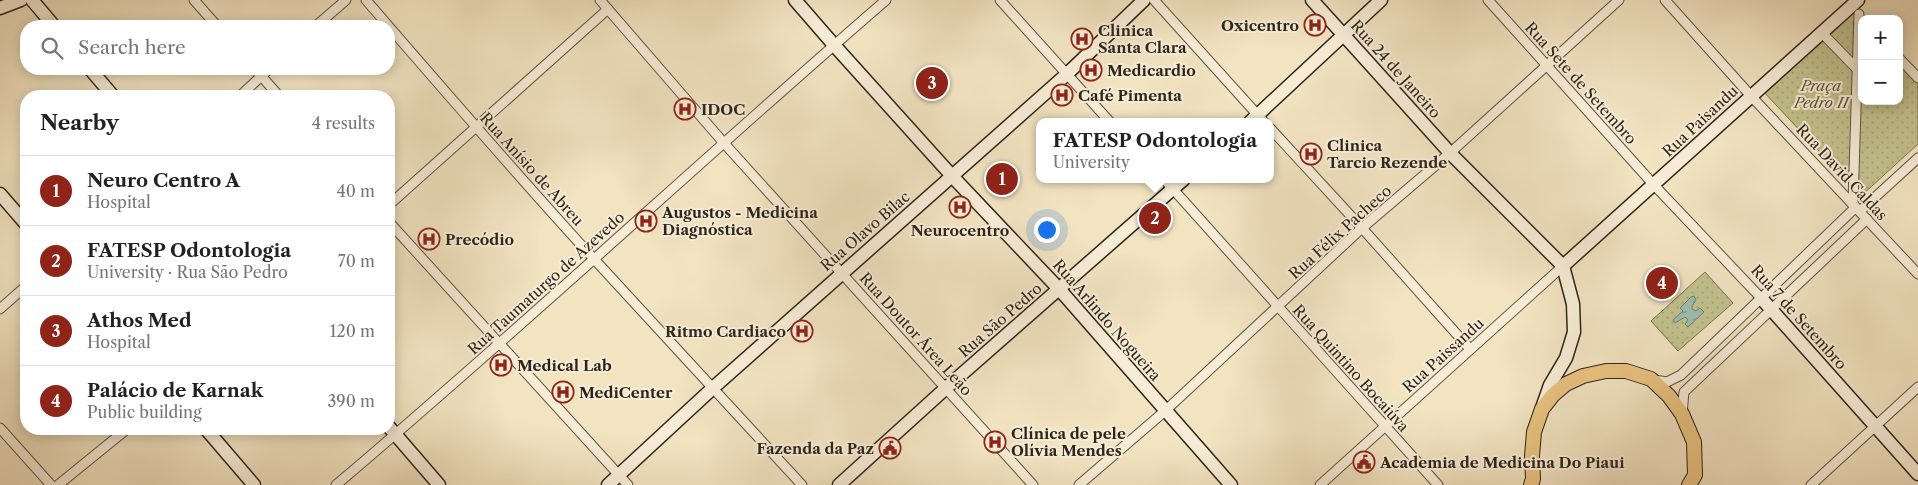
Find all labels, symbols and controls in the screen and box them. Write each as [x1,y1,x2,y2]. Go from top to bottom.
hospital icon: Oxicentro [1303,13,1327,37]
map controls [1858,15,1903,105]
button: + [1858,15,1903,60]
place label: Oxicentro [1221,16,1299,35]
street label: Rua 24 de Janeiro [1347,16,1445,122]
street label: Rua Sete de Setembro [1521,18,1641,148]
search box [20,20,395,75]
place label: Clinica Santa Clara [1098,21,1187,57]
hospital icon: Clinica Santa Clara [1070,27,1094,51]
icon: search [38,34,66,62]
text: Search here [78,36,186,59]
hospital icon: Medicardio [1079,58,1103,82]
button: − [1858,60,1903,105]
place label: Medicardio [1107,61,1196,80]
pin: 3 [916,64,948,102]
park label: Praça Pedro II [1793,76,1851,112]
street label: Rua Paisandu [1658,81,1742,161]
hospital icon: Café Pimenta [1050,83,1074,107]
place label: Café Pimenta [1078,86,1182,105]
hospital icon: IDOC [673,97,697,121]
place label: IDOC [701,100,745,119]
street label: Rua Anísio de Abreu [476,109,588,229]
text: Nearby [40,110,119,135]
text: 4 results [312,113,375,133]
popup [1036,118,1274,183]
street label: Rua David Caldas [1792,120,1892,224]
text: FATESP Odontologia [1053,129,1257,152]
place label: Clinica Tarcio Rezende [1327,136,1447,172]
hospital icon: Clinica Tarcio Rezende [1299,142,1323,166]
text: University [1053,152,1130,172]
pin: 1 [986,160,1018,198]
text: Neuro Centro A [87,169,240,192]
text: 1 [52,181,60,201]
text: 40 m [336,181,375,201]
street label: Rua Félix Pacheco [1285,181,1395,283]
street label: Rua Olavo Bilac [816,187,914,275]
text: Hospital [87,192,151,212]
hospital icon: Neurocentro [948,195,972,219]
pin: 2 [1139,199,1171,237]
place label: Augustos - Medicina Diagnóstica [661,203,818,239]
street label: Rua Taumaturgo de Azevedo [464,208,628,358]
hospital icon: Augustos - Medicina Diagnóstica [634,209,658,233]
your location [1034,217,1060,243]
place label: Neurocentro [911,221,1009,240]
hospital icon: Precódio [417,227,441,251]
place label: Precódio [445,230,514,249]
text: FATESP Odontologia [87,239,291,262]
text: 2 [51,251,61,271]
text: 70 m [338,251,375,271]
street label: Rua Arlindo Nogueira [1049,255,1165,385]
street label: Rua 7 de Setembro [1747,261,1851,373]
text: University · Rua São Pedro [87,262,288,282]
pin: 4 [1646,264,1678,302]
street label: Rua Doutor Área Leão [856,269,976,399]
street label: Rua São Pedro [954,279,1046,361]
street label: Rua Quintino Bocaiúva [1289,301,1413,436]
text: Athos Med [87,309,192,332]
street label: Rua Paissandu [1398,314,1488,396]
hospital icon: Ritmo Cardiaco [790,319,814,343]
text: 3 [51,321,61,341]
text: 120 m [330,321,375,341]
place label: Ritmo Cardiaco [665,322,786,341]
text: Hospital [87,332,151,352]
hospital icon: Medical Lab [489,353,513,377]
place label: Medical Lab [517,356,612,375]
text: Palácio de Karnak [87,379,263,402]
hospital icon: MediCenter [551,380,575,404]
place label: MediCenter [579,383,673,402]
text: 4 [51,391,61,411]
text: 390 m [328,391,375,411]
text: Public building [87,402,202,422]
place label: Clínica de pele Olívia Mendes [1011,424,1126,460]
hospital icon: Clínica de pele Olívia Mendes [983,430,1007,454]
public building icon: Fazenda da Paz [878,436,902,460]
place label: Fazenda da Paz [756,439,874,458]
public building icon: Academia de Medicina Do Piaui [1352,450,1376,474]
place label: Academia de Medicina Do Piaui [1379,453,1625,472]

